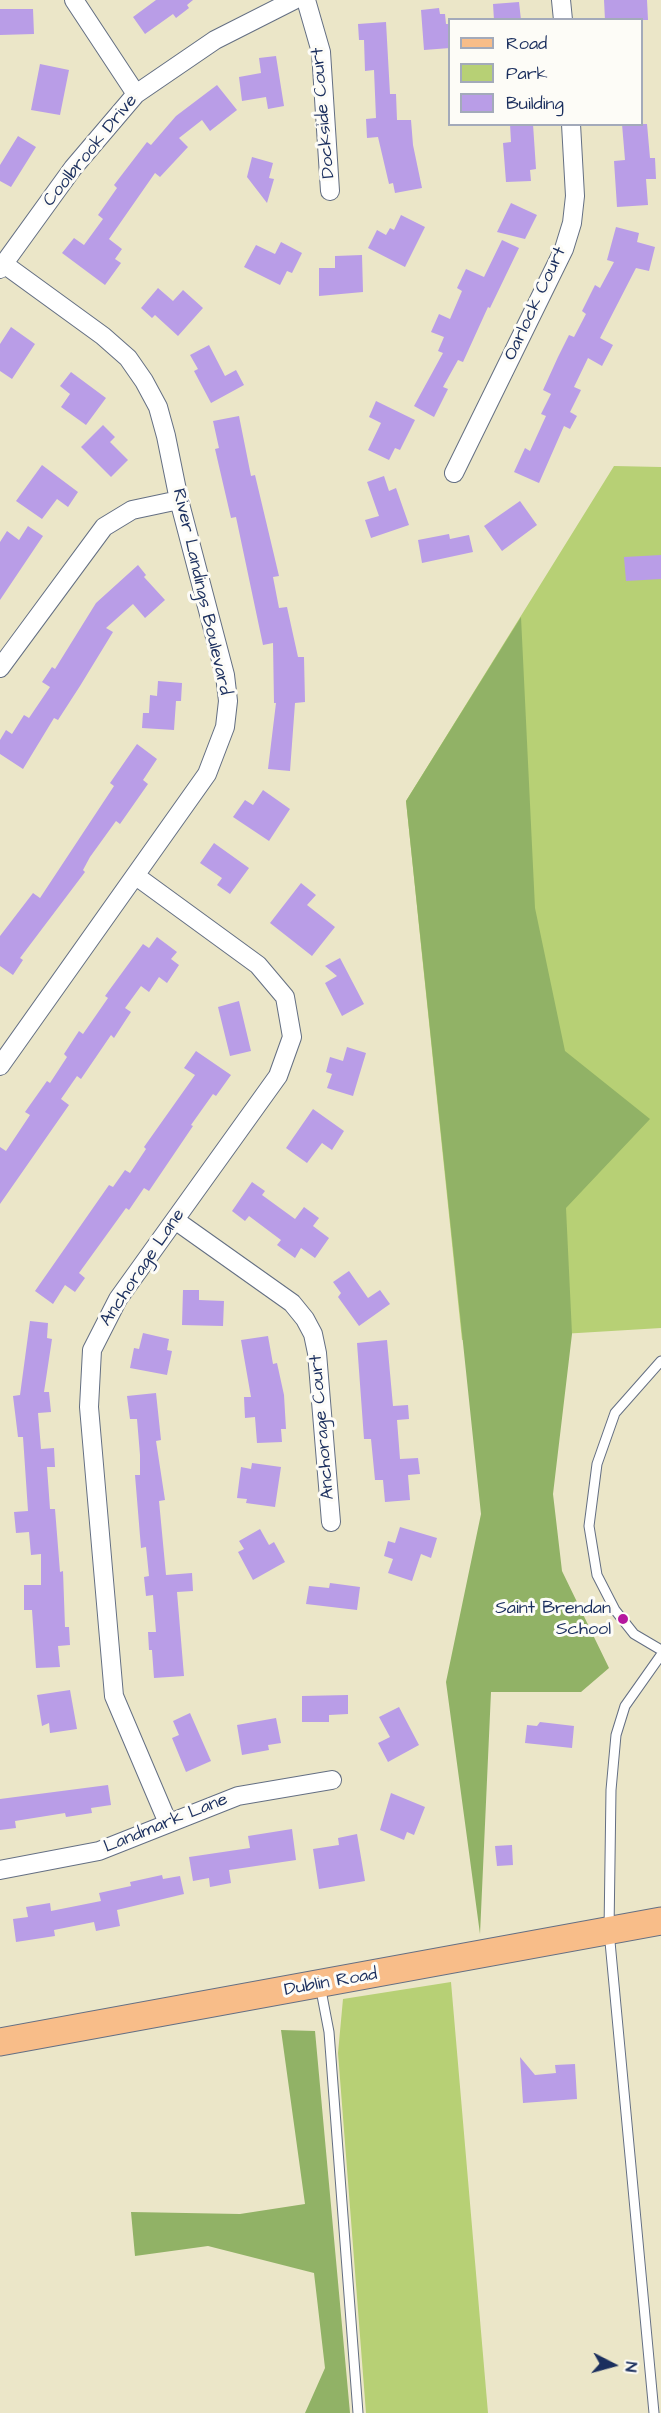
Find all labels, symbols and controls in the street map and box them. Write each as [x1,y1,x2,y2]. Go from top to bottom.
legend [448,18,643,126]
text: Road [506,31,547,56]
street label: Dockside Court [308,47,340,179]
text: Park [506,61,548,86]
street label: Coolbrook Drive [39,91,143,211]
text: Building [506,91,564,116]
street label: Oarlock Court [500,244,572,364]
street label: River Landings Boulevard [167,487,235,697]
street label: Anchorage Lane [96,1205,190,1331]
street label: Anchorage Court [306,1354,340,1500]
place label: Saint Brendan School [495,1598,611,1640]
marker: Saint Brendan School [616,1612,630,1626]
street label: Landmark Lane [101,1789,231,1859]
street label: Dublin Road [283,1964,379,2002]
north arrow [583,2335,643,2395]
text: N [619,2361,642,2373]

